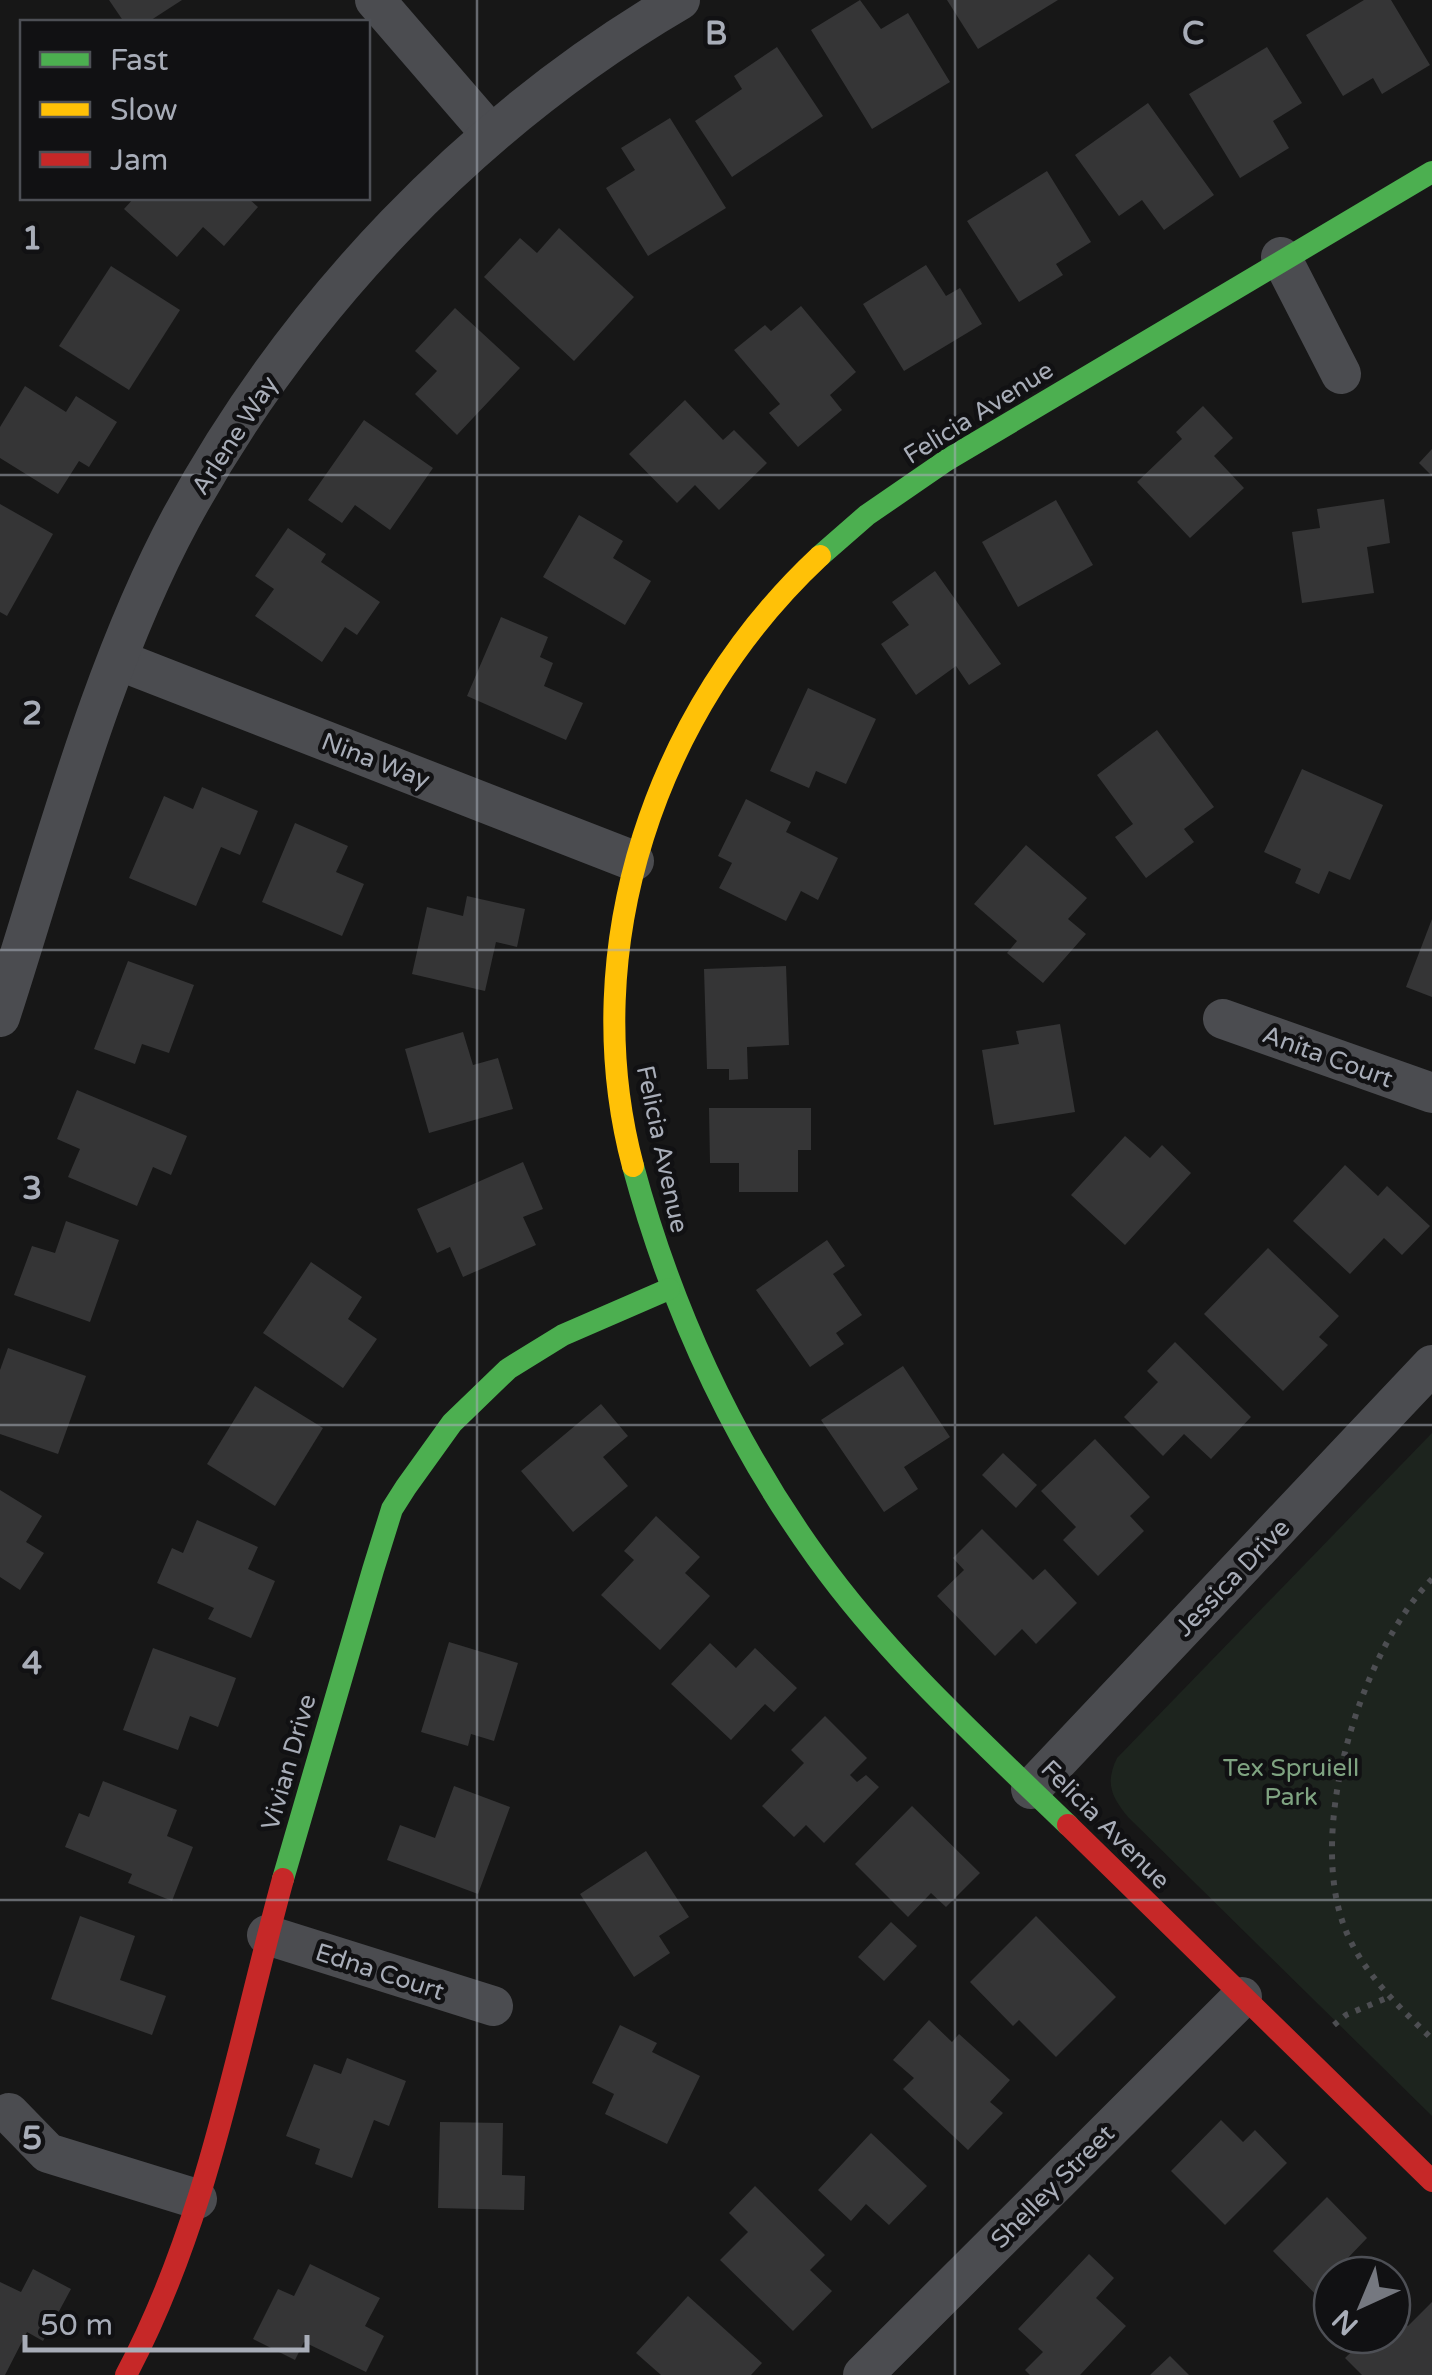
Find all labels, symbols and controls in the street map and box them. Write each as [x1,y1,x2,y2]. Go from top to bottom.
text: B [705,15,727,53]
text: C [1182,15,1204,53]
legend [20,20,370,200]
text: Fast [110,42,169,79]
text: Slow [110,92,178,129]
text: Jam [110,142,168,179]
text: 1 [22,220,42,258]
street label: Felicia Avenue [898,355,1059,471]
street label: Arlene Way [185,370,284,501]
text: 2 [22,695,42,733]
street label: Nina Way [317,727,434,795]
street label: Anita Court [1258,1019,1397,1095]
street label: Felicia Avenue [630,1063,694,1236]
text: 3 [22,1170,42,1208]
street label: Jessica Drive [1169,1513,1296,1643]
text: 4 [22,1645,42,1683]
street label: Vivian Drive [255,1691,323,1834]
park label: Tex Spruiell Park [1223,1753,1359,1812]
street label: Felicia Avenue [1034,1754,1176,1896]
street label: Edna Court [311,1937,448,2007]
street label: Shelley Street [985,2118,1121,2255]
text: 5 [22,2120,42,2158]
north arrow [1312,2255,1412,2355]
scale bar [25,2290,308,2352]
text: N [1325,2302,1365,2342]
text: 50 m [40,2307,113,2344]

